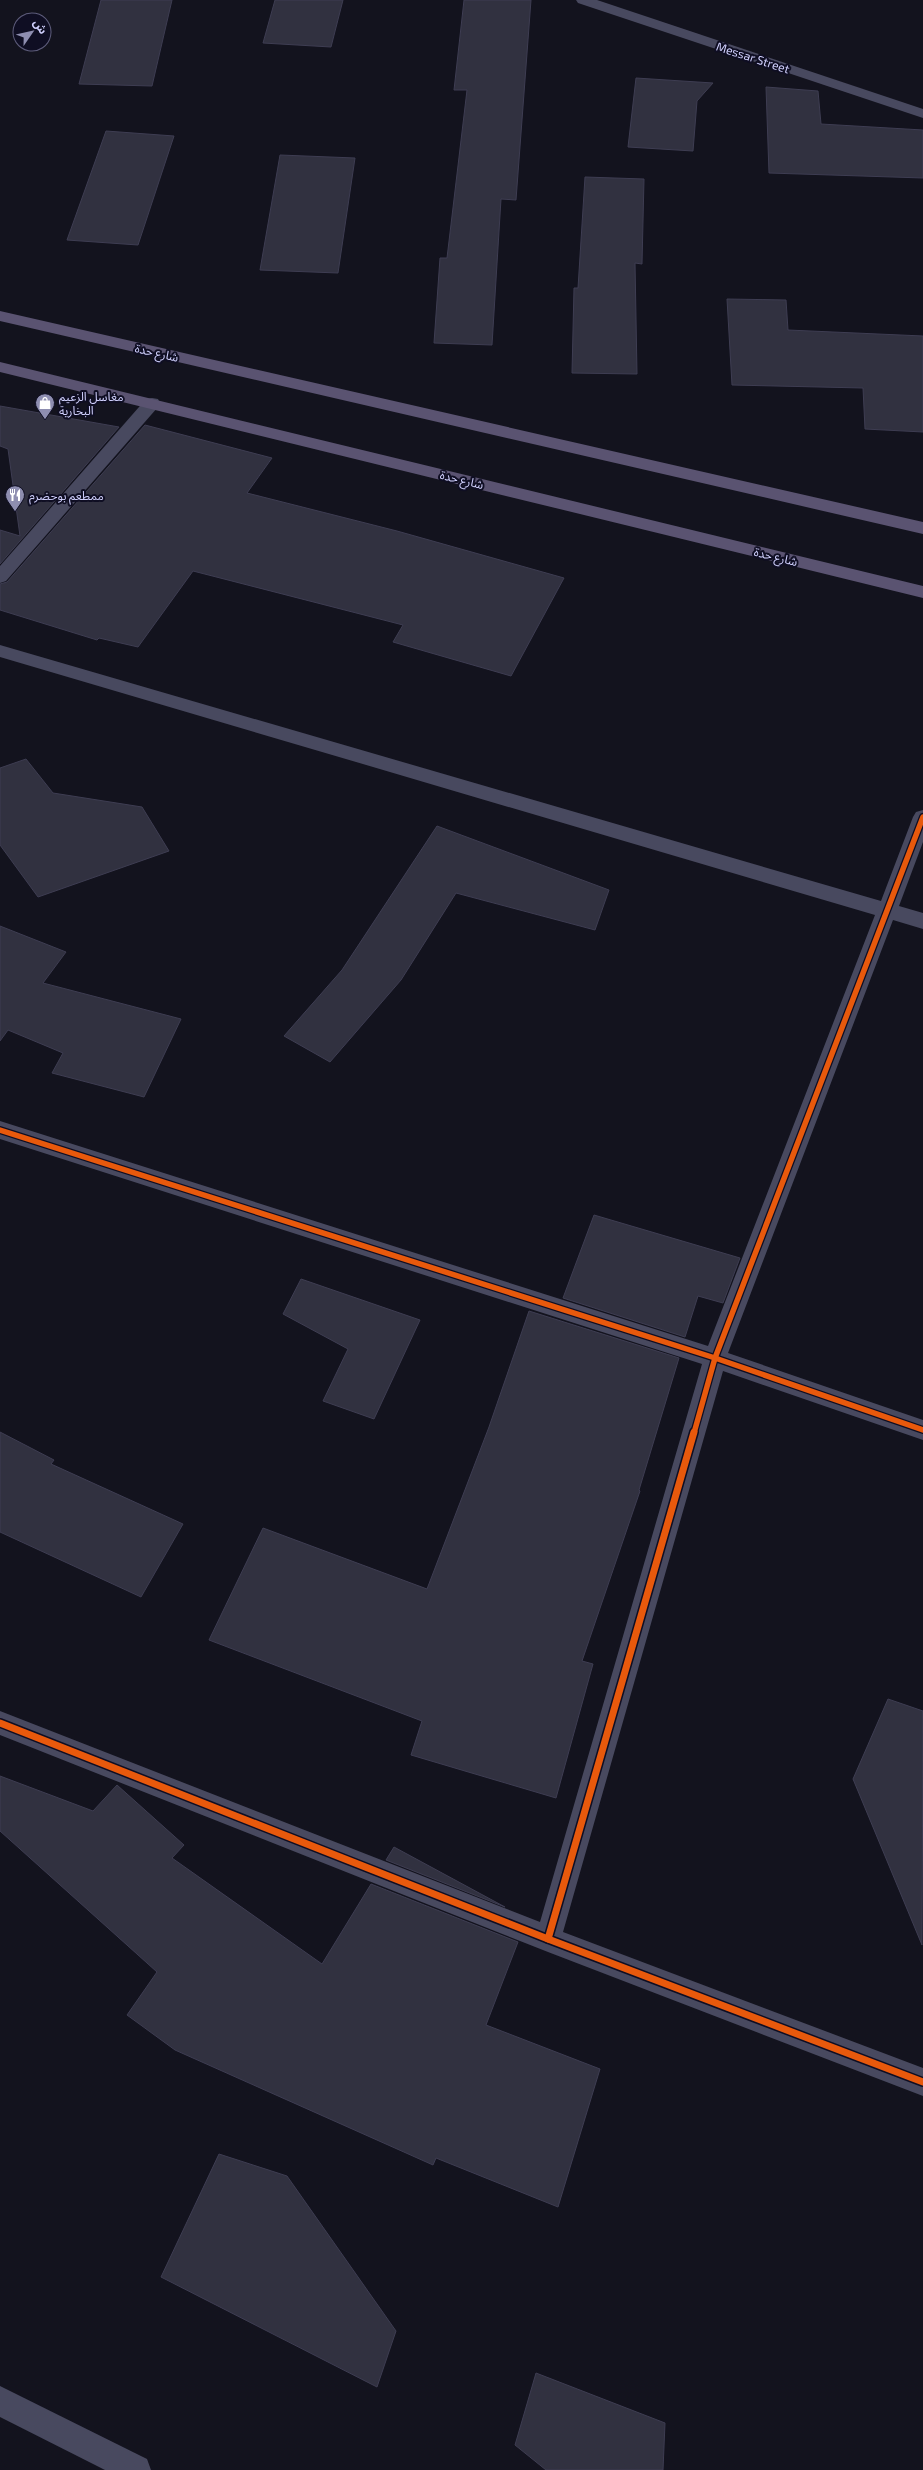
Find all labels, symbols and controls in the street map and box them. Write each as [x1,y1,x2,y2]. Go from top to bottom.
north arrow [12,12,52,52]
text: ش [30,16,50,37]
street label: Messar Street [715,39,792,76]
street label: شارع حدة [133,340,180,367]
place label: مغاسل الزعيم البخارية [59,389,124,418]
shop icon: مغاسل الزعيم البخارية [34,392,56,420]
street label: شارع حدة [438,467,485,494]
restaurant icon: ممطعم بوحضرم [4,484,26,512]
place label: ممطعم بوحضرم [29,488,104,505]
street label: شارع حدة [752,544,799,571]

